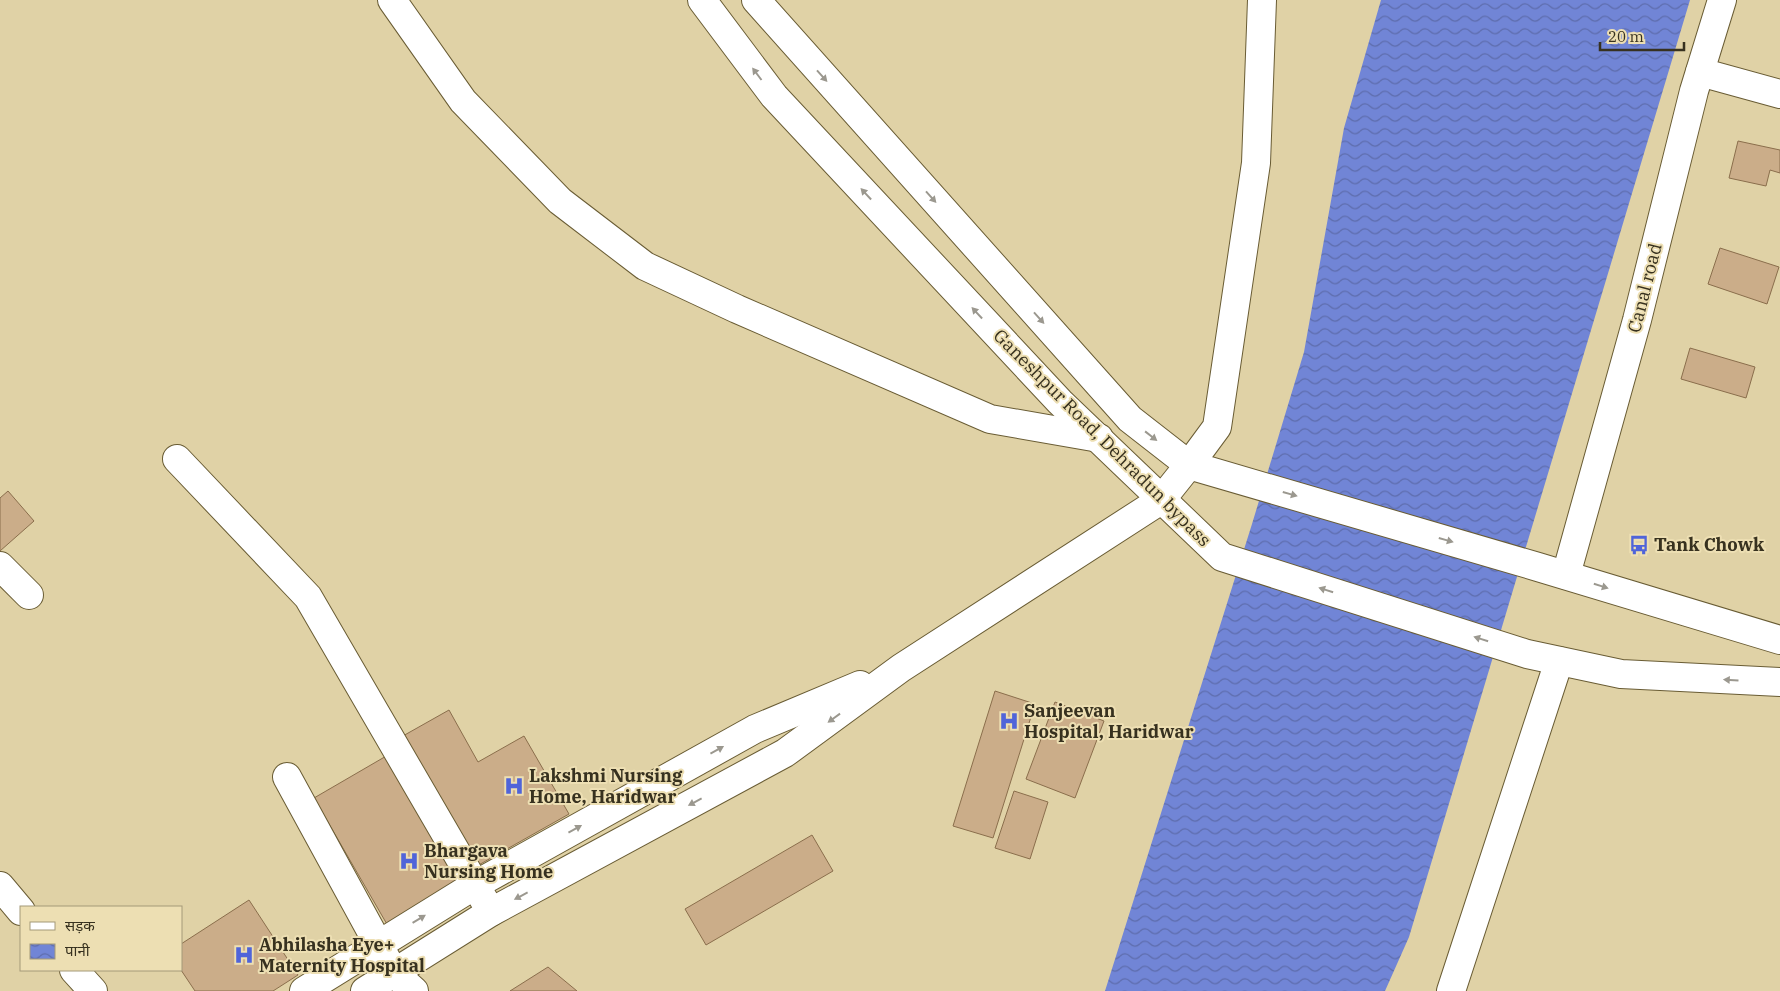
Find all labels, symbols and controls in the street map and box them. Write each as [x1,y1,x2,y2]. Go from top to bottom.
scale bar [1600,20,1684,52]
text: 20 m [1608,27,1644,46]
one-way arrow [752,67,762,81]
one-way arrow [816,70,828,82]
one-way arrow [860,189,872,201]
one-way arrow [925,191,937,203]
street label: Canal road [1622,241,1667,335]
one-way arrow [971,307,983,319]
one-way arrow [1033,312,1045,324]
street label: Ganeshpur Road, Dehradun bypass [989,324,1216,551]
one-way arrow [1144,430,1157,441]
one-way arrow [1283,490,1298,498]
place label: Tank Chowk [1654,533,1765,556]
bus stop icon: Tank Chowk [1628,534,1650,556]
one-way arrow [1439,536,1454,544]
one-way arrow [1594,582,1609,590]
one-way arrow [1318,585,1333,593]
one-way arrow [1473,634,1488,642]
one-way arrow [1723,675,1739,683]
place label: Sanjeevan Hospital, Haridwar [1024,699,1194,743]
hospital icon: Sanjeevan Hospital, Haridwar [998,710,1020,732]
one-way arrow [827,713,841,723]
one-way arrow [710,746,724,754]
place label: Lakshmi Nursing Home, Haridwar [529,764,683,808]
hospital icon: Lakshmi Nursing Home, Haridwar [503,775,525,797]
one-way arrow [688,798,702,806]
one-way arrow [568,825,583,833]
place label: Bhargava Nursing Home [424,839,553,883]
hospital icon: Bhargava Nursing Home [398,850,420,872]
one-way arrow [514,892,529,900]
legend [20,906,182,971]
one-way arrow [413,914,426,924]
text: सड़क [65,916,95,935]
place label: Abhilasha Eye+ Maternity Hospital [259,933,425,977]
text: पानी [65,941,91,960]
hospital icon: Abhilasha Eye+ Maternity Hospital [233,944,255,966]

